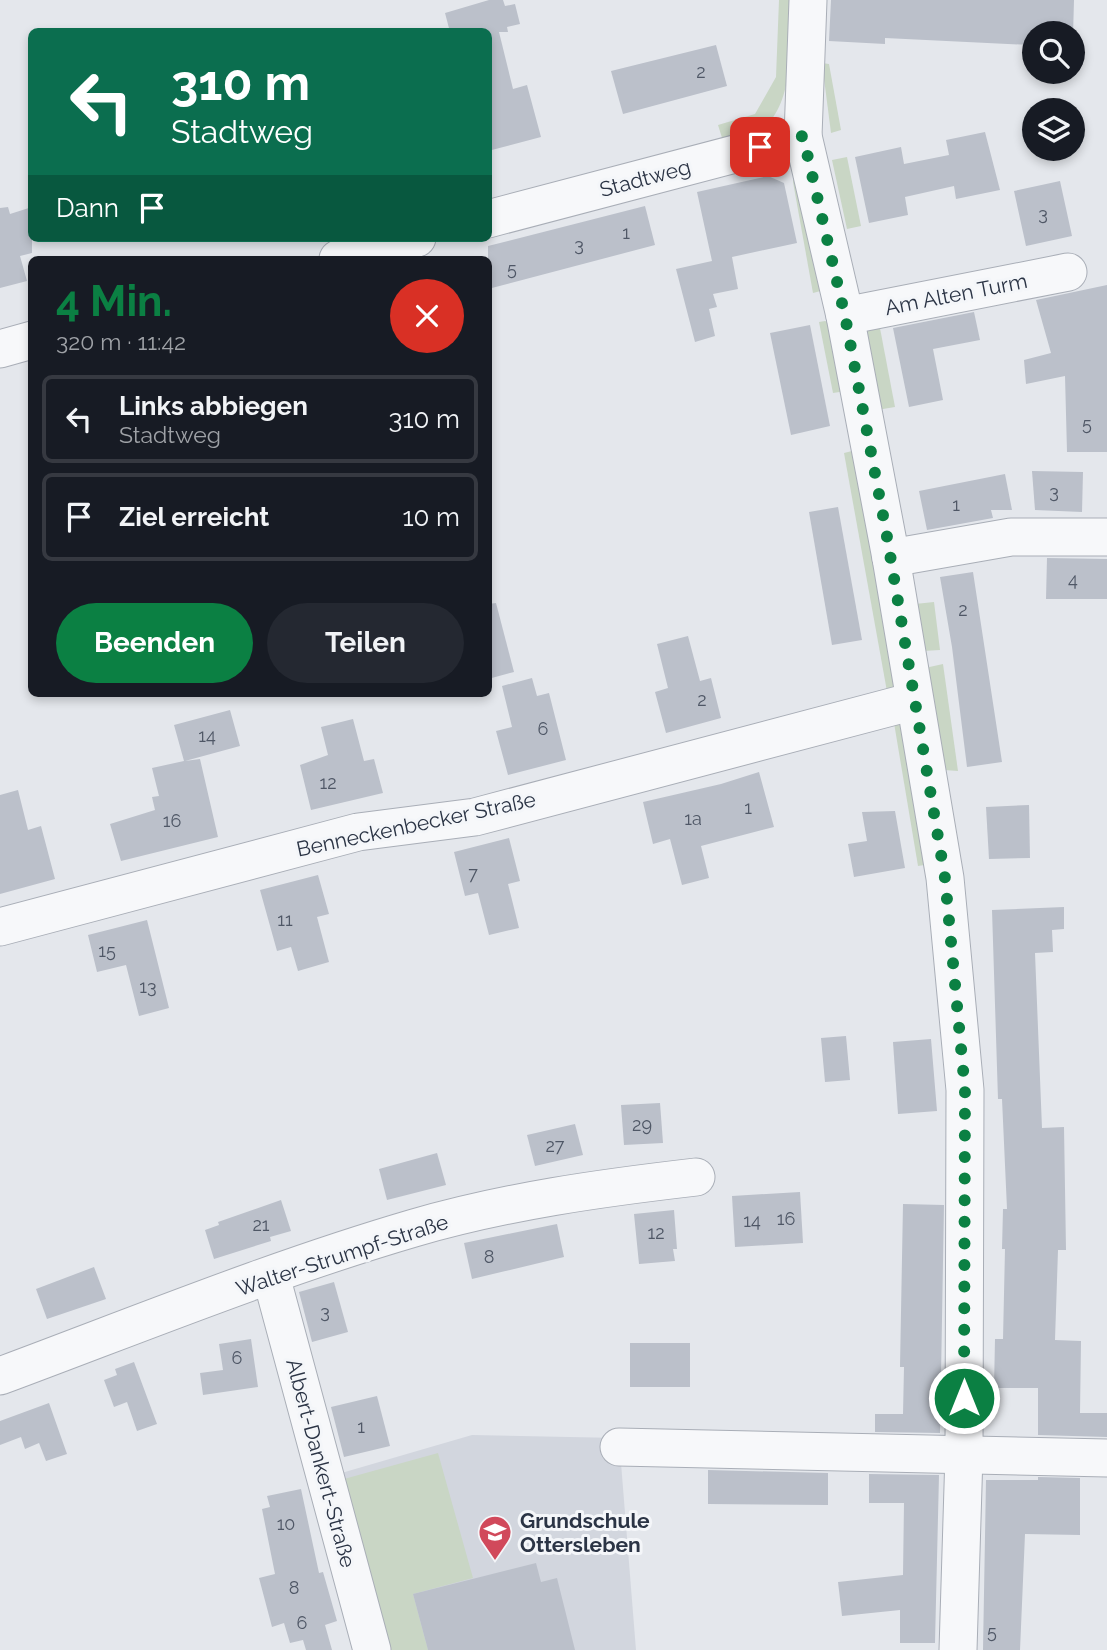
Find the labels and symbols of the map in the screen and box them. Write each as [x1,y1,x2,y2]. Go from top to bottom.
house number: 2 [696,61,706,82]
pin [730,117,790,177]
street label: Stadtweg [597,154,693,202]
house number: 3 [1038,203,1048,224]
house number: 1 [622,222,630,243]
house number: 3 [574,234,584,255]
house number: 5 [507,258,517,279]
street label: Am Alten Turm [883,268,1029,320]
house number: 5 [1082,413,1092,434]
house number: 3 [1049,481,1059,502]
house number: 1 [952,494,960,515]
house number: 4 [1068,569,1078,590]
house number: 2 [958,599,968,620]
house number: 2 [697,689,707,710]
house number: 6 [538,718,549,739]
house number: 14 [198,725,216,746]
house number: 12 [319,772,337,793]
street label: Benneckenbecker Straße [294,786,538,862]
house number: 1 [744,797,752,818]
house number: 1a [684,808,702,829]
house number: 16 [163,810,181,831]
house number: 7 [468,863,478,884]
house number: 11 [277,909,293,930]
house number: 15 [98,940,116,961]
house number: 13 [139,976,157,997]
house number: 29 [632,1114,652,1135]
house number: 27 [545,1135,565,1156]
house number: 16 [777,1208,795,1229]
street label: Walter-Strumpf-Straße [233,1209,451,1301]
house number: 14 [743,1210,761,1231]
house number: 21 [252,1214,270,1235]
house number: 12 [647,1222,665,1243]
house number: 8 [484,1246,494,1267]
house number: 3 [320,1301,330,1322]
house number: 6 [232,1347,243,1368]
street label: Albert-Dankert-Straße [281,1356,361,1570]
position arrow [927,1361,1001,1435]
house number: 1 [357,1416,365,1437]
place label: Grundschule Ottersleben [520,1508,650,1557]
house number: 10 [277,1513,295,1534]
school or university icon: Grundschule Ottersleben [476,1513,514,1562]
house number: 8 [289,1577,299,1598]
house number: 6 [297,1612,308,1633]
house number: 5 [987,1621,997,1642]

